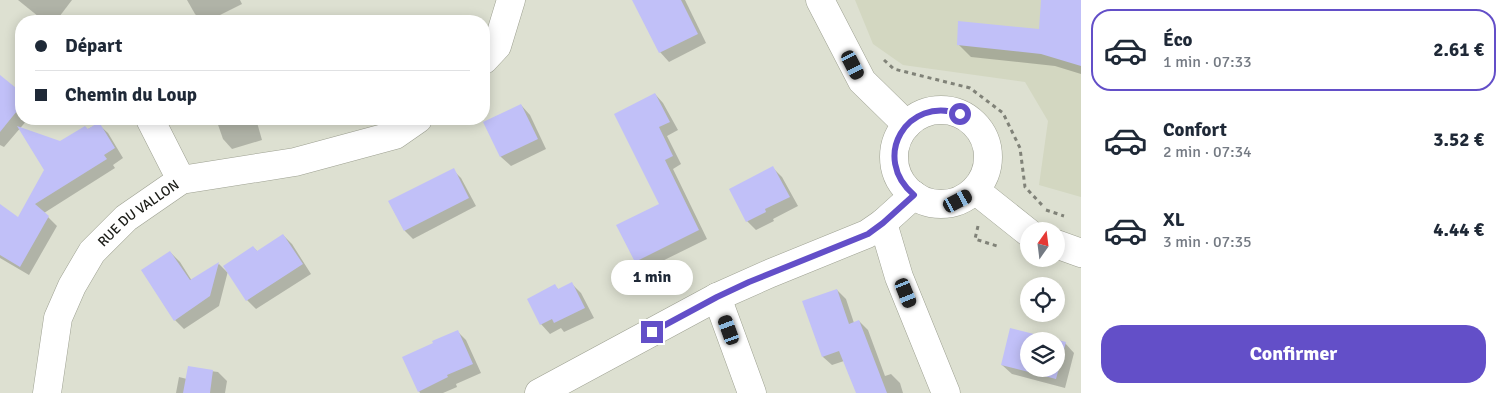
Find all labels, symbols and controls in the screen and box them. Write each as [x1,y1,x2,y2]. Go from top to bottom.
icon: car [1103,28,1148,73]
text: Éco [1163,28,1193,52]
text: Départ [65,34,122,58]
text: 2.61 € [1433,38,1484,62]
car [839,48,866,82]
text: 1 min · 07:33 [1163,52,1252,72]
text: Chemin du Loup [65,83,197,107]
route start [949,103,971,125]
icon: car [1103,118,1148,163]
text: Confort [1163,118,1227,142]
text: 3.52 € [1433,128,1484,152]
text: 2 min · 07:34 [1163,142,1252,162]
street label: RUE DU VALLON [94,176,182,250]
car [941,187,974,215]
icon: car [1103,208,1148,253]
text: XL [1163,208,1185,232]
text: 4.44 € [1433,218,1484,242]
north arrow [1020,222,1065,268]
map controls [1020,222,1065,377]
text: 3 min · 07:35 [1163,232,1252,252]
callout: 1 min [611,260,693,294]
text: 1 min [633,267,671,287]
car [893,276,918,310]
button: locate [1020,277,1065,322]
car [716,313,741,347]
route end [641,321,663,343]
button: Confirmer [1101,325,1486,383]
button: layers [1020,332,1065,377]

